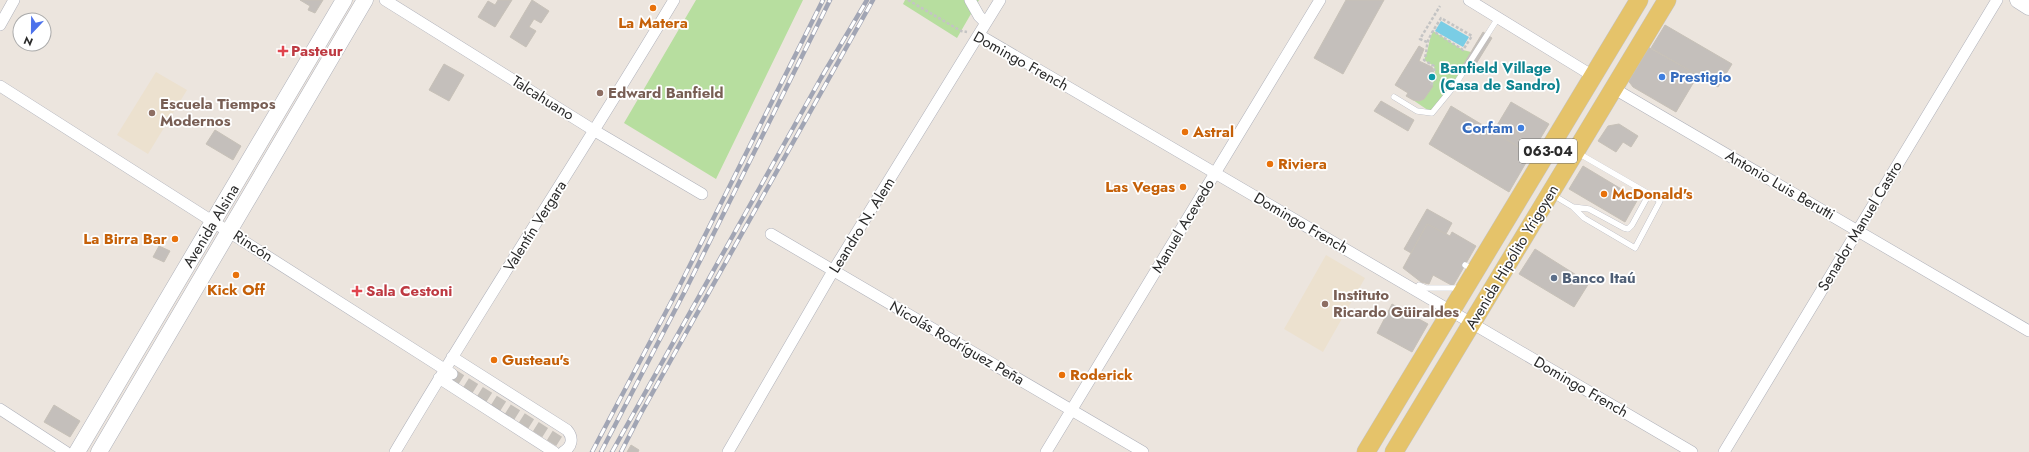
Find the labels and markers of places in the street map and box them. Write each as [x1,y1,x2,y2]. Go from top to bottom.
marker: La Matera [648,3,658,13]
place label: La Matera [618,12,688,34]
place label: Pasteur [291,40,344,62]
marker: Pasteur [278,46,288,56]
place label: Banfield Village (Casa de Sandro) [1440,57,1561,96]
place label: Prestigio [1670,66,1732,88]
marker: Banfield Village (Casa de Sandro) [1427,72,1437,82]
marker: Prestigio [1657,72,1667,82]
place label: Edward Banfield [608,82,724,104]
marker: Edward Banfield [595,88,605,98]
place label: Escuela Tiempos Modernos [160,93,276,132]
marker: Escuela Tiempos Modernos [147,108,157,118]
place label: Corfam [1462,117,1513,139]
place label: Astral [1192,121,1234,143]
marker: Corfam [1516,123,1526,133]
marker: Astral [1180,127,1190,137]
place label: Riviera [1278,153,1327,175]
marker: Riviera [1265,159,1275,169]
place label: Las Vegas [1105,176,1175,198]
marker: Las Vegas [1178,182,1188,192]
place label: McDonald's [1612,183,1693,205]
marker: McDonald's [1599,189,1609,199]
place label: La Birra Bar [83,228,168,250]
marker: La Birra Bar [170,234,180,244]
place label: Banco Itaú [1562,267,1636,289]
marker: Kick Off [231,270,241,280]
marker: Banco Itaú [1549,273,1559,283]
place label: Kick Off [207,279,266,301]
place label: Sala Cestoni [366,280,452,302]
place label: Instituto Ricardo Güiraldes [1333,284,1459,323]
marker: Sala Cestoni [351,285,363,297]
marker: Instituto Ricardo Güiraldes [1320,299,1330,309]
place label: Gusteau's [502,349,569,371]
marker: Gusteau's [489,355,499,365]
place label: Roderick [1070,364,1133,386]
marker: Roderick [1057,370,1067,380]

